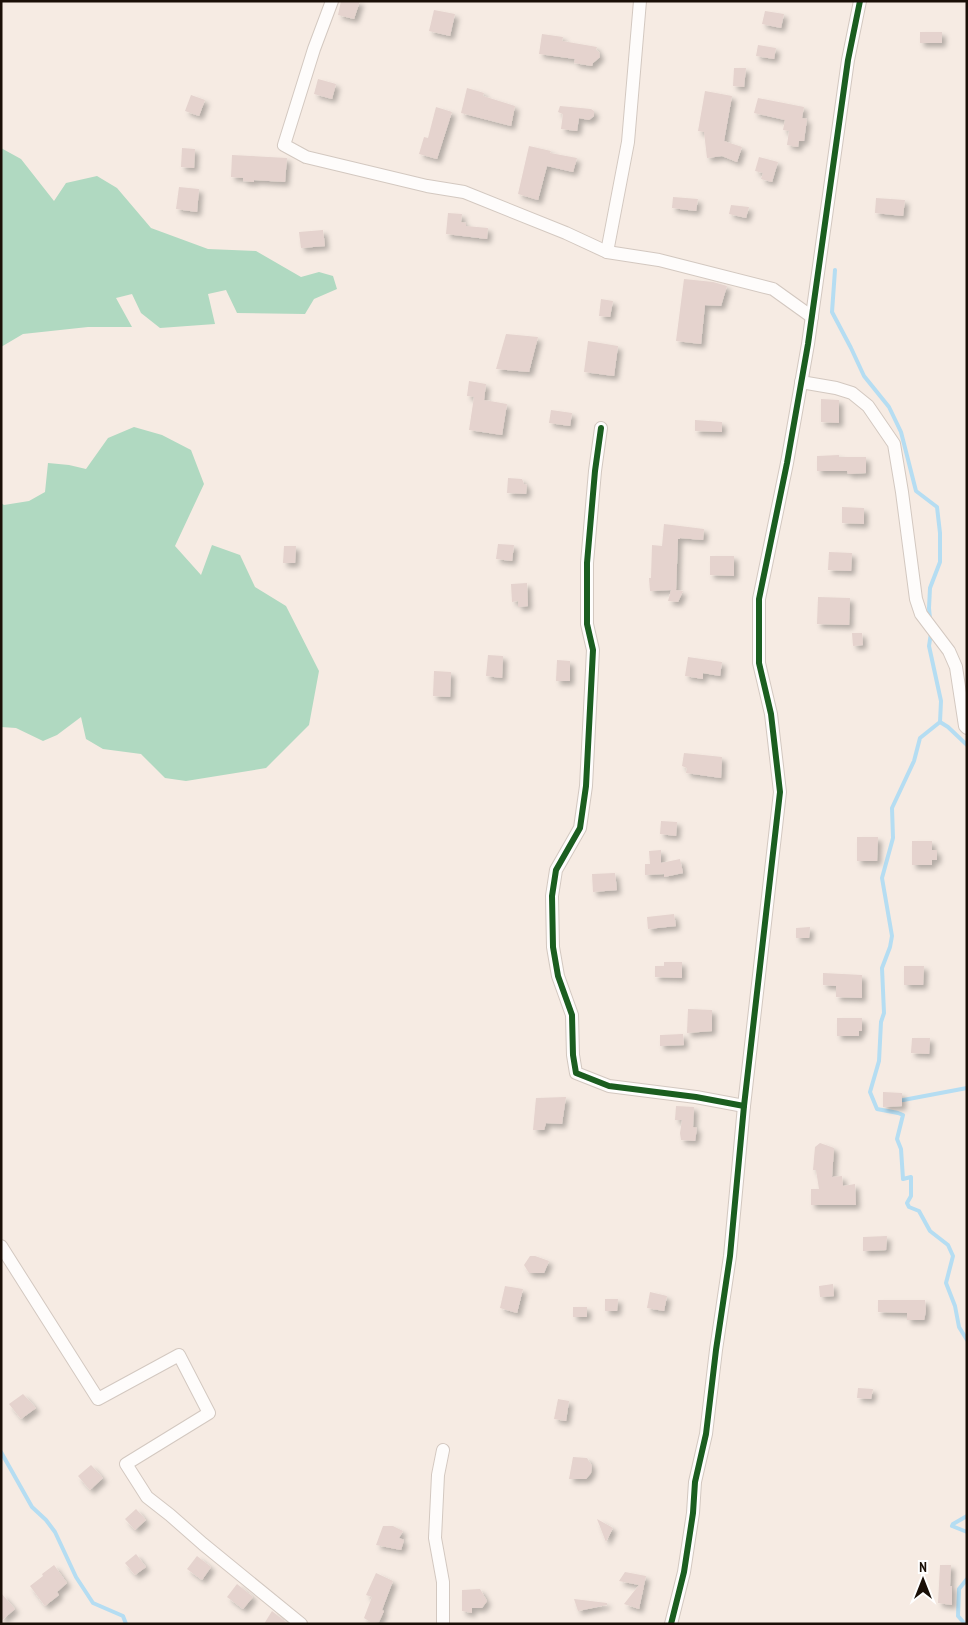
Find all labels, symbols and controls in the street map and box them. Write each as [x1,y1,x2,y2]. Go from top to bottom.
north arrow [898,1555,948,1605]
text: N [919,1558,927,1576]

